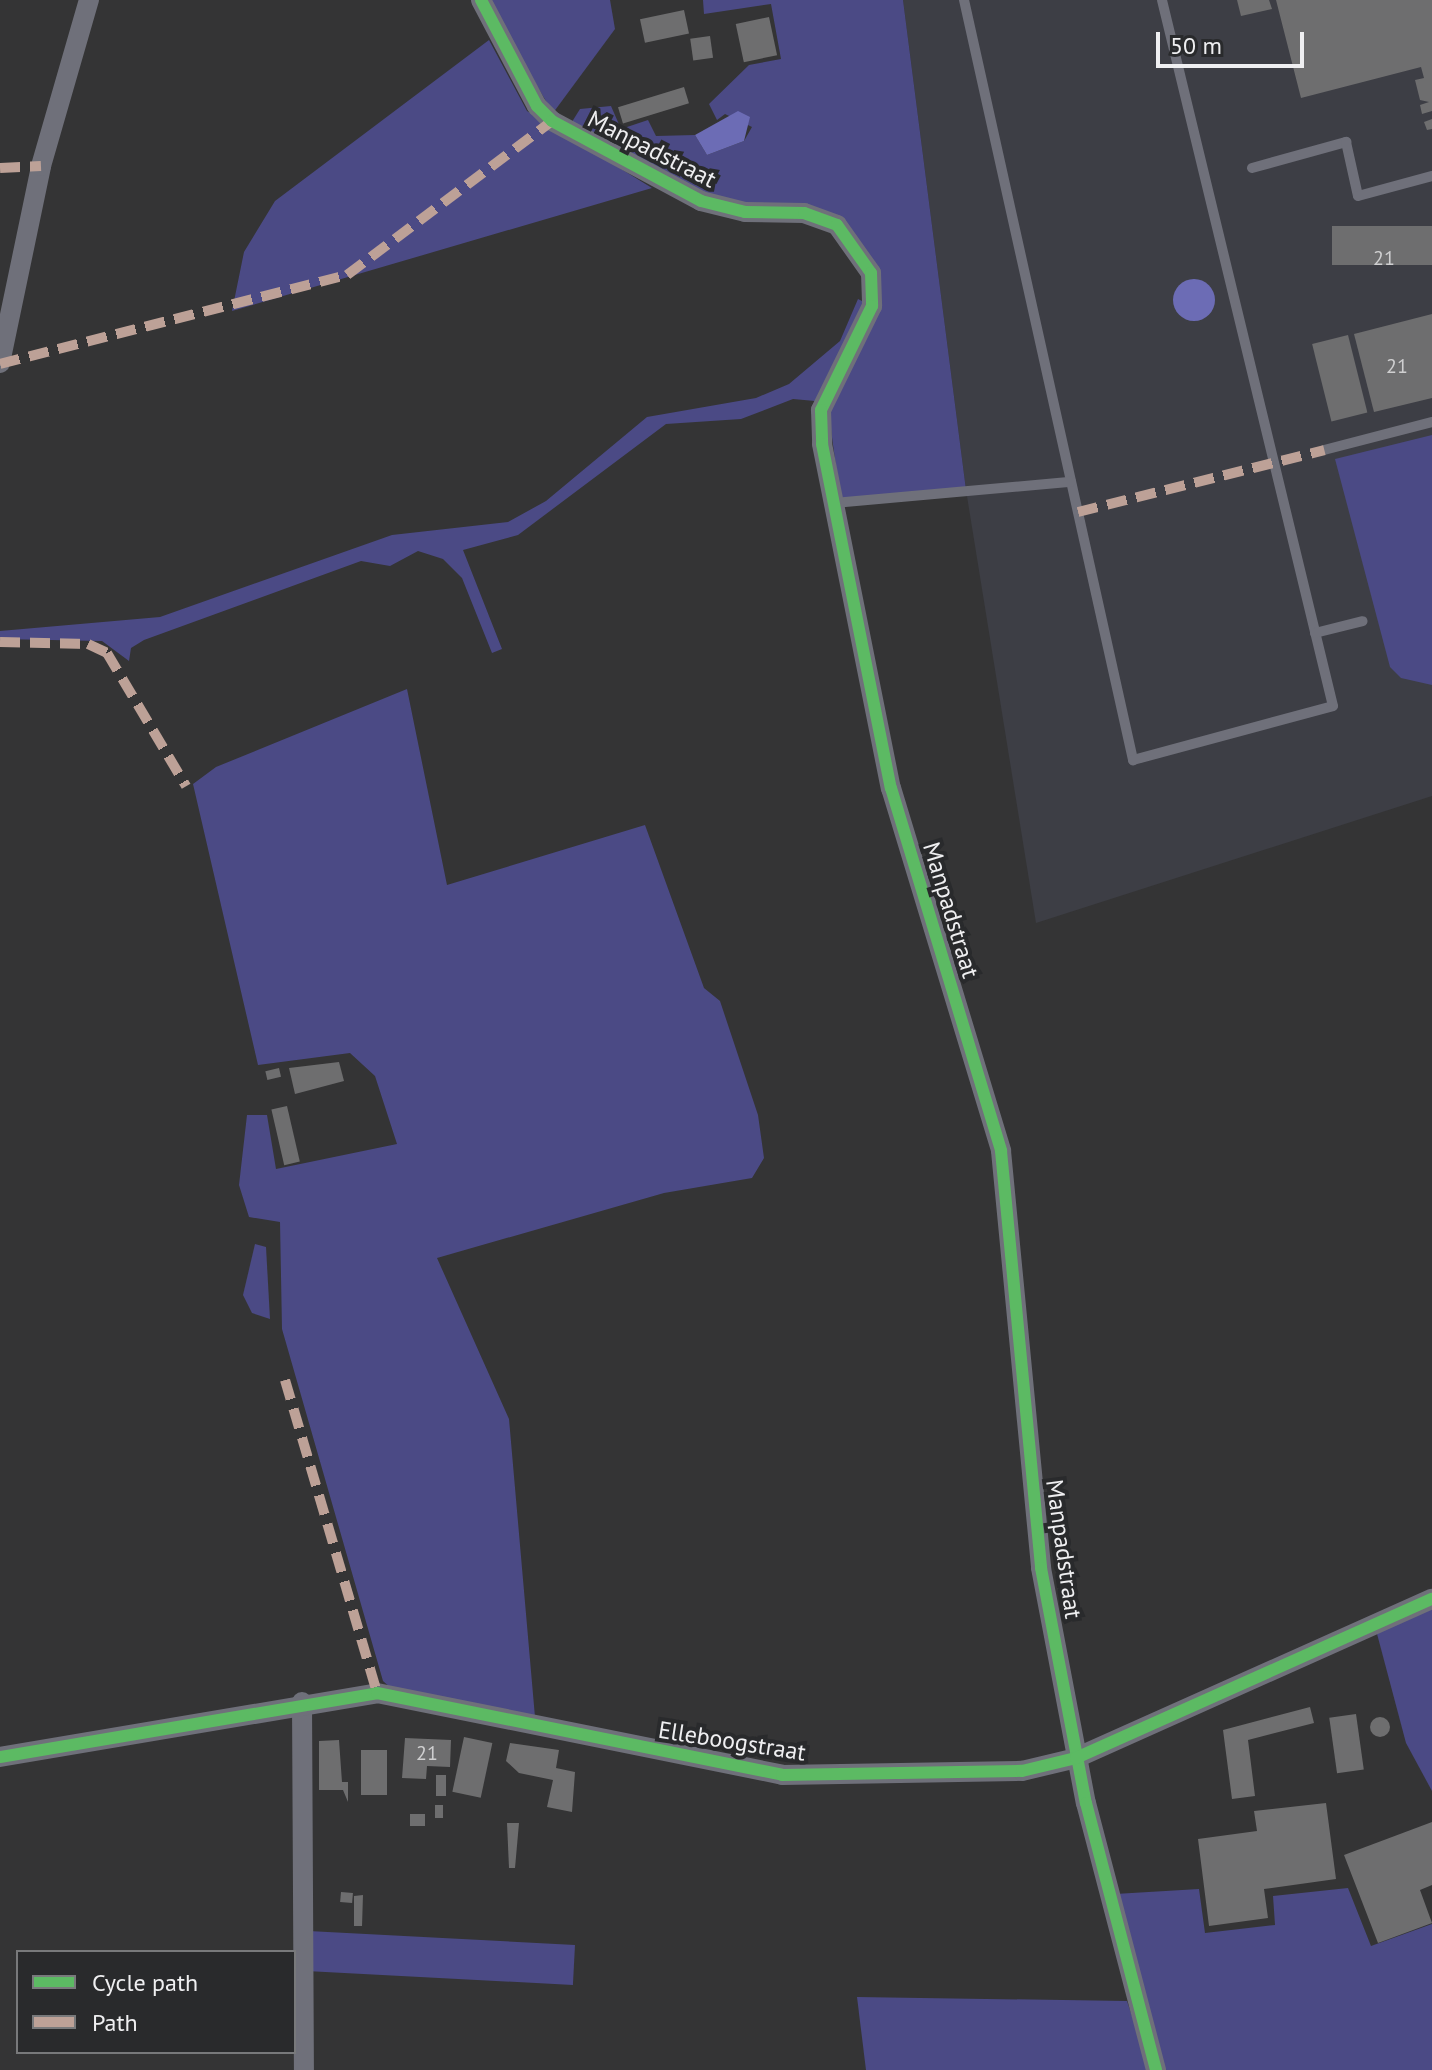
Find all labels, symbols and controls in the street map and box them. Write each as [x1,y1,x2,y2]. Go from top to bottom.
scale bar [1160,16,1308,66]
text: 50 m [1170,30,1222,61]
street label: Manpadstraat [583,104,721,194]
house number: 21 [1373,246,1395,270]
house number: 21 [1386,354,1408,378]
street label: Manpadstraat [917,839,985,981]
street label: Manpadstraat [1040,1478,1088,1620]
street label: Elleboogstraat [656,1715,808,1767]
house number: 21 [416,1741,438,1765]
legend [16,1950,296,2054]
text: Cycle path [92,1967,198,1998]
text: Path [92,2007,138,2038]

